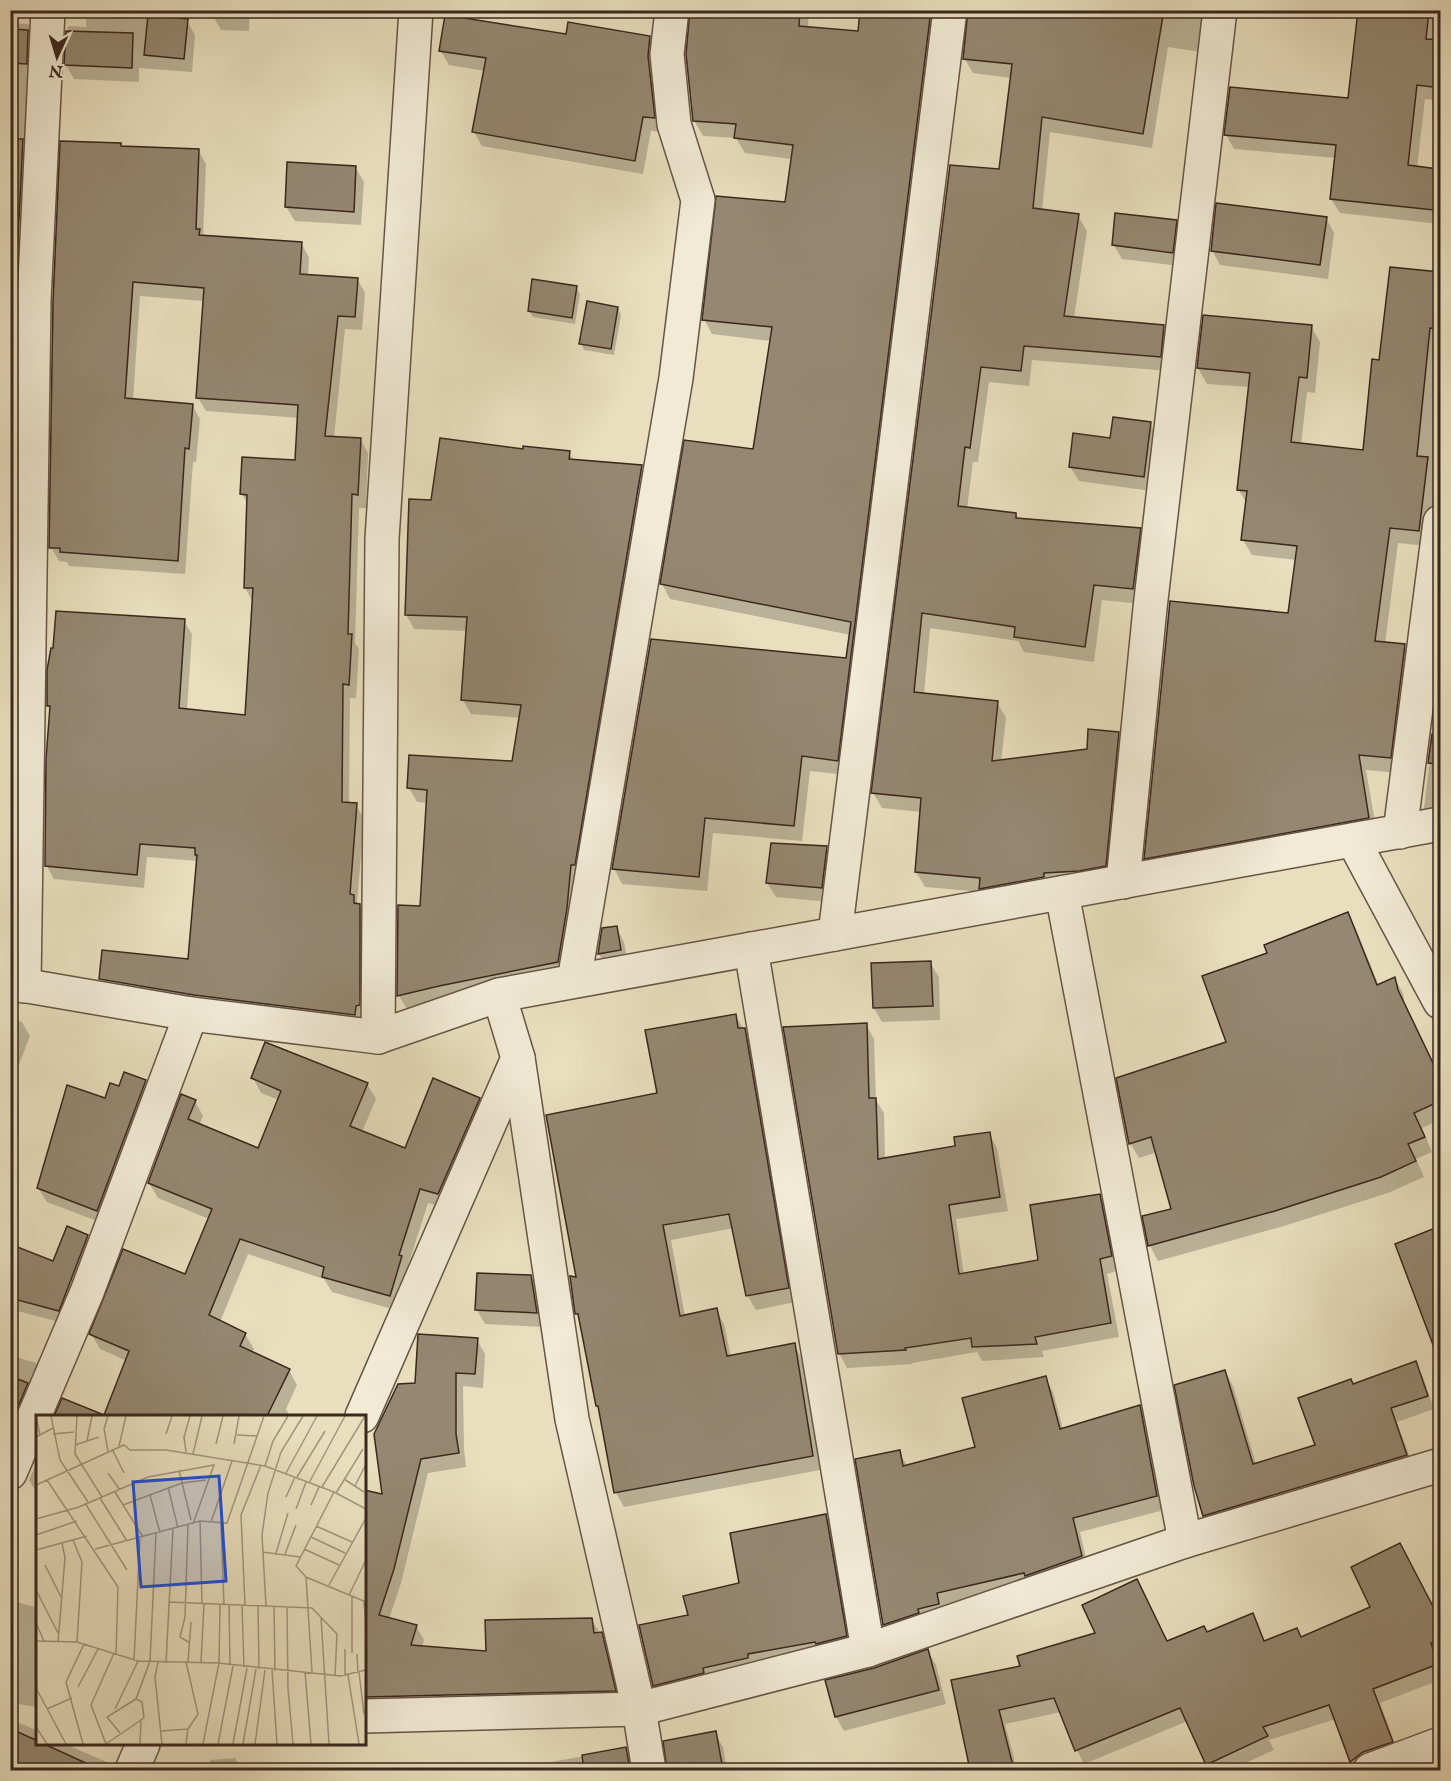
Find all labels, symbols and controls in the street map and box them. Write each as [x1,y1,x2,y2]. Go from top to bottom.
north arrow [27,27,87,87]
text: N [48,59,65,80]
inset map [36,1415,366,1745]

